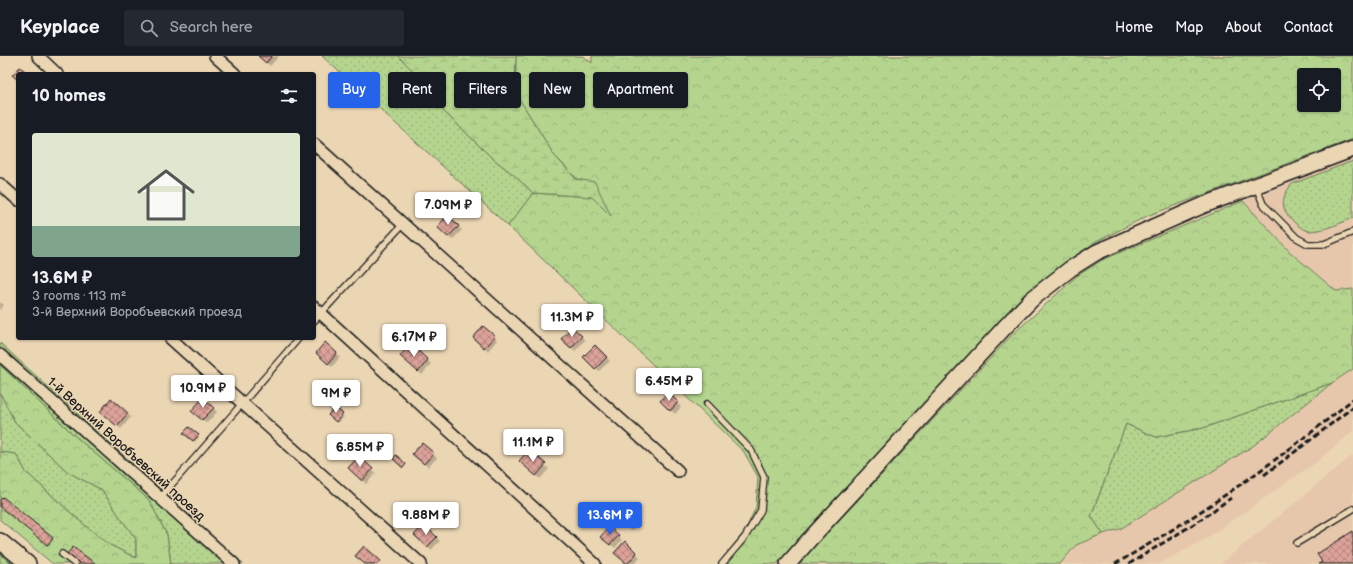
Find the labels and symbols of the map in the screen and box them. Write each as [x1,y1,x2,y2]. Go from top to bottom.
pin: 7.09M ₽ [411,192,485,226]
pin: 11.3M ₽ [535,304,609,338]
pin: 6.17M ₽ [377,324,451,358]
pin: 6.45M ₽ [632,368,706,402]
street label: 1-й Верхний Воробъевский проезд [44,374,208,524]
pin: 10.9M ₽ [166,375,240,409]
pin: 9M ₽ [312,380,360,414]
pin: 11.1M ₽ [496,429,570,463]
pin: 6.85M ₽ [323,434,397,468]
pin: 9.88M ₽ [389,502,463,536]
pin: 13.6M ₽ [573,502,647,536]

